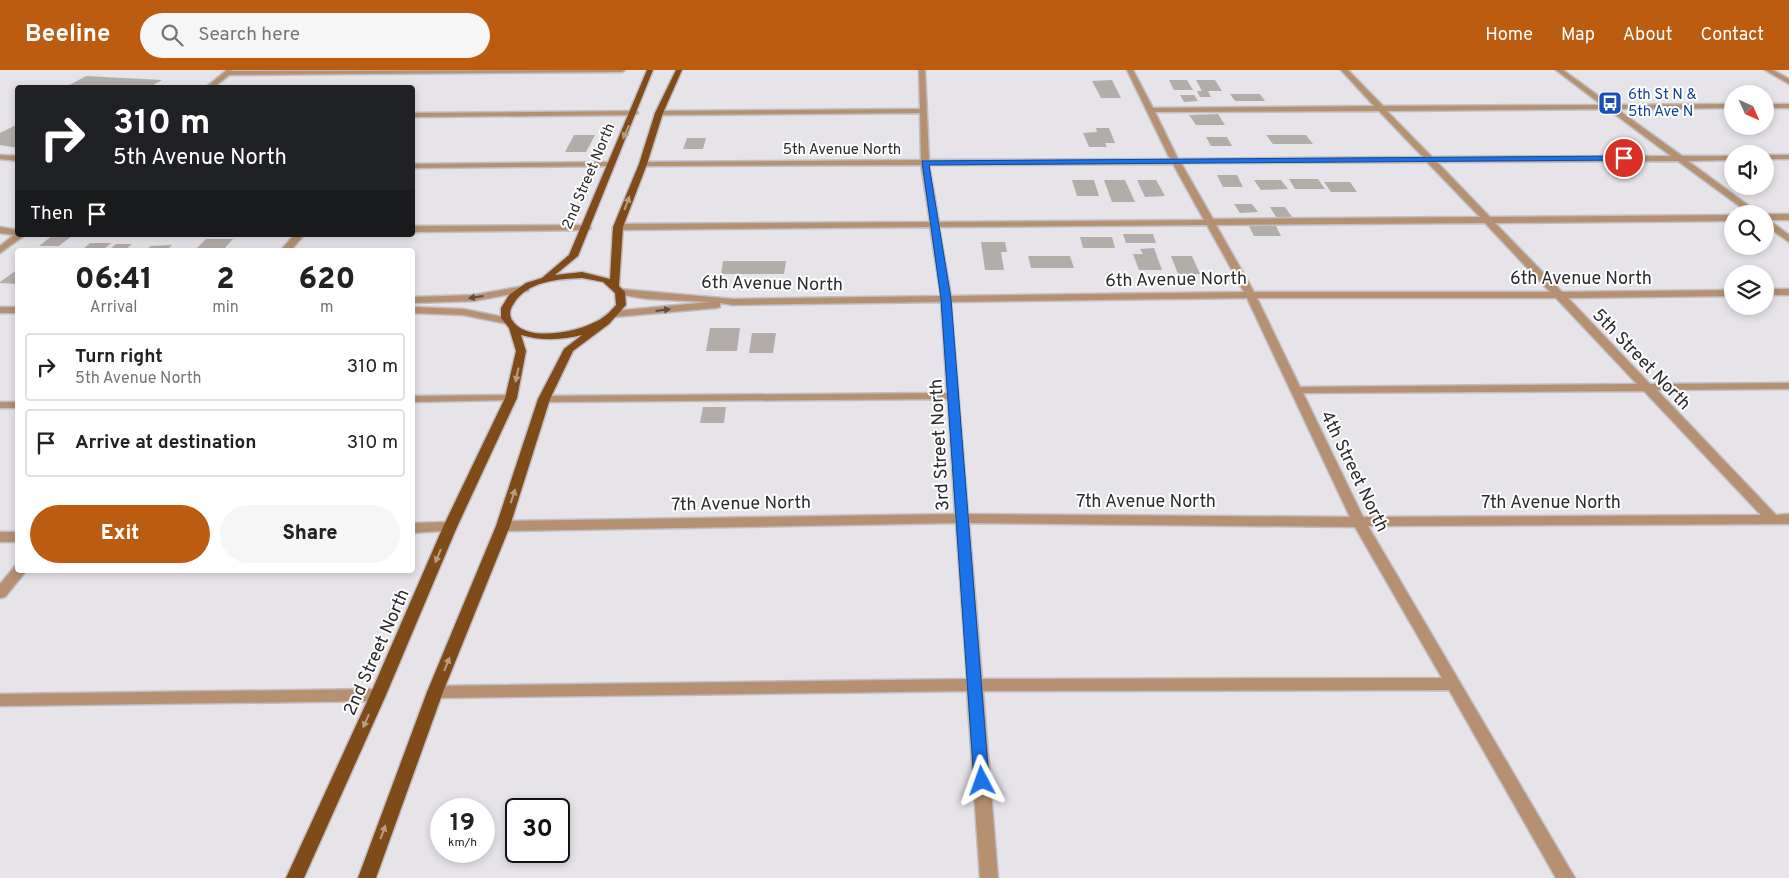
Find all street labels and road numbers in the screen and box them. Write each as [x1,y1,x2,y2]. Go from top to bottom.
street label: 2nd Street North [558,121,620,233]
street label: 5th Avenue North [783,141,901,160]
street label: 6th Avenue North [1105,268,1247,293]
street label: 6th Avenue North [1510,268,1652,291]
street label: 6th Avenue North [701,272,843,297]
street label: 5th Street North [1587,304,1695,416]
street label: 3rd Street North [926,378,955,511]
street label: 4th Street North [1314,407,1393,536]
street label: 7th Avenue North [1076,491,1216,514]
street label: 7th Avenue North [671,492,811,517]
street label: 7th Avenue North [1481,492,1621,515]
street label: 2nd Street North [339,586,416,719]

